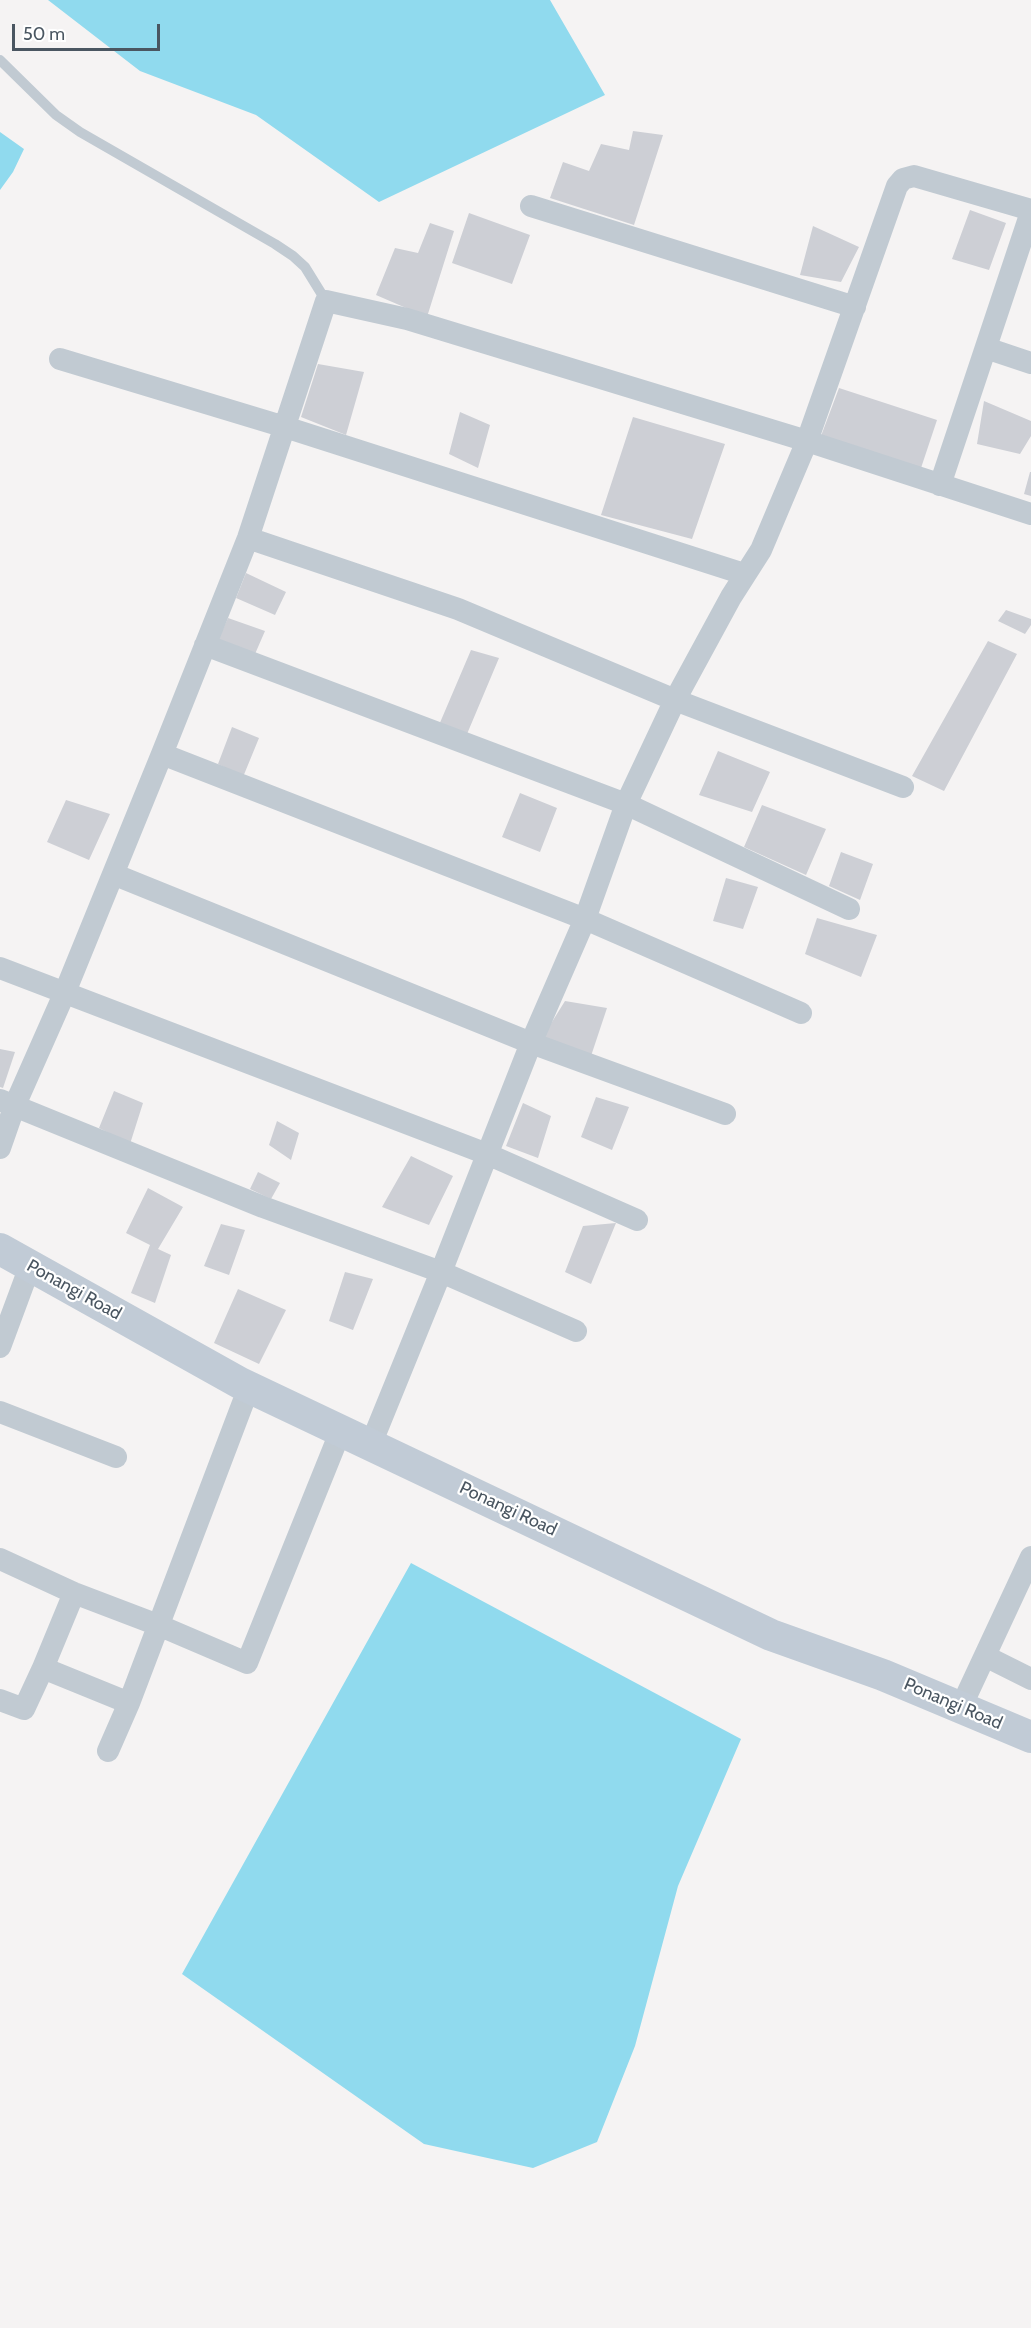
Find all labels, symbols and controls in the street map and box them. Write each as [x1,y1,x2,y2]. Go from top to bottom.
scale bar [15,12,164,50]
text: 50 m [23,23,65,45]
street label: Ponangi Road [23,1255,125,1325]
street label: Ponangi Road [456,1477,560,1541]
street label: Ponangi Road [900,1674,1006,1734]

